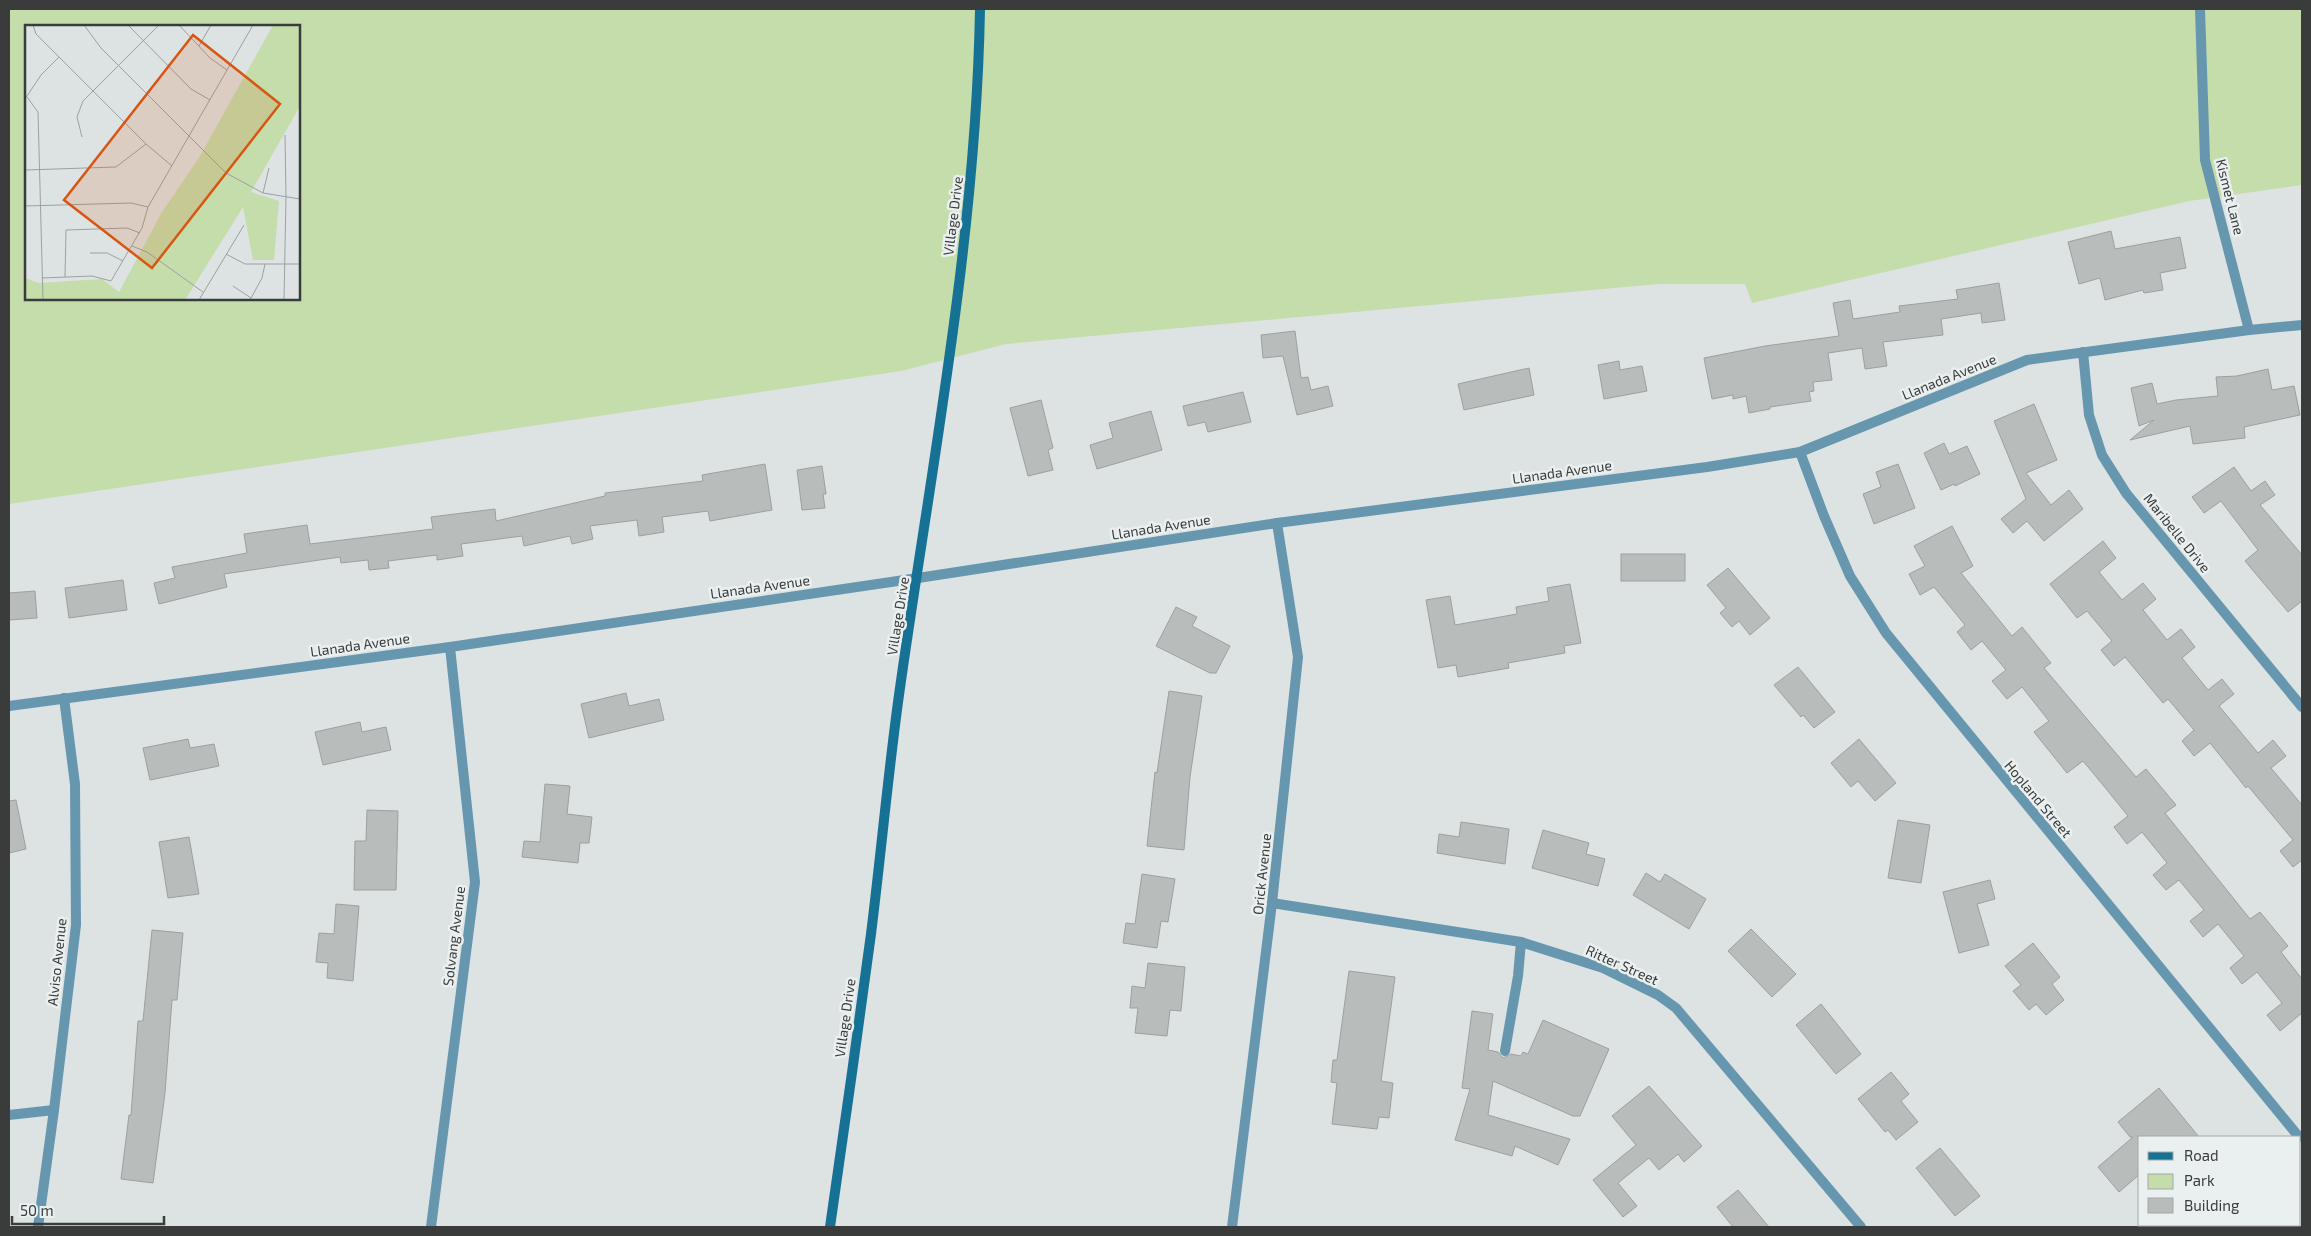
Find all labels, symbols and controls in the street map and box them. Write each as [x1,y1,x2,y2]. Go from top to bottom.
inset map [25,25,300,300]
street label: Kismet Lane [2213,157,2248,237]
street label: Village Drive [939,175,966,256]
street label: Llanada Avenue [1899,350,1998,403]
street label: Llanada Avenue [1511,456,1613,487]
street label: Maribelle Drive [2140,490,2214,576]
street label: Llanada Avenue [1110,510,1212,543]
street label: Llanada Avenue [709,571,811,602]
street label: Village Drive [883,575,912,657]
street label: Llanada Avenue [309,629,411,660]
street label: Hopland Street [2001,757,2076,841]
street label: Orick Avenue [1249,832,1274,916]
street label: Solvang Avenue [439,885,468,987]
street label: Alviso Avenue [43,917,70,1007]
street label: Ritter Street [1583,941,1661,988]
street label: Village Drive [831,977,858,1059]
legend [2138,1136,2301,1226]
text: Road [2184,1146,2219,1164]
text: Park [2184,1171,2215,1189]
scale bar [12,1194,165,1226]
text: Building [2184,1196,2240,1214]
text: 50 m [20,1201,54,1219]

